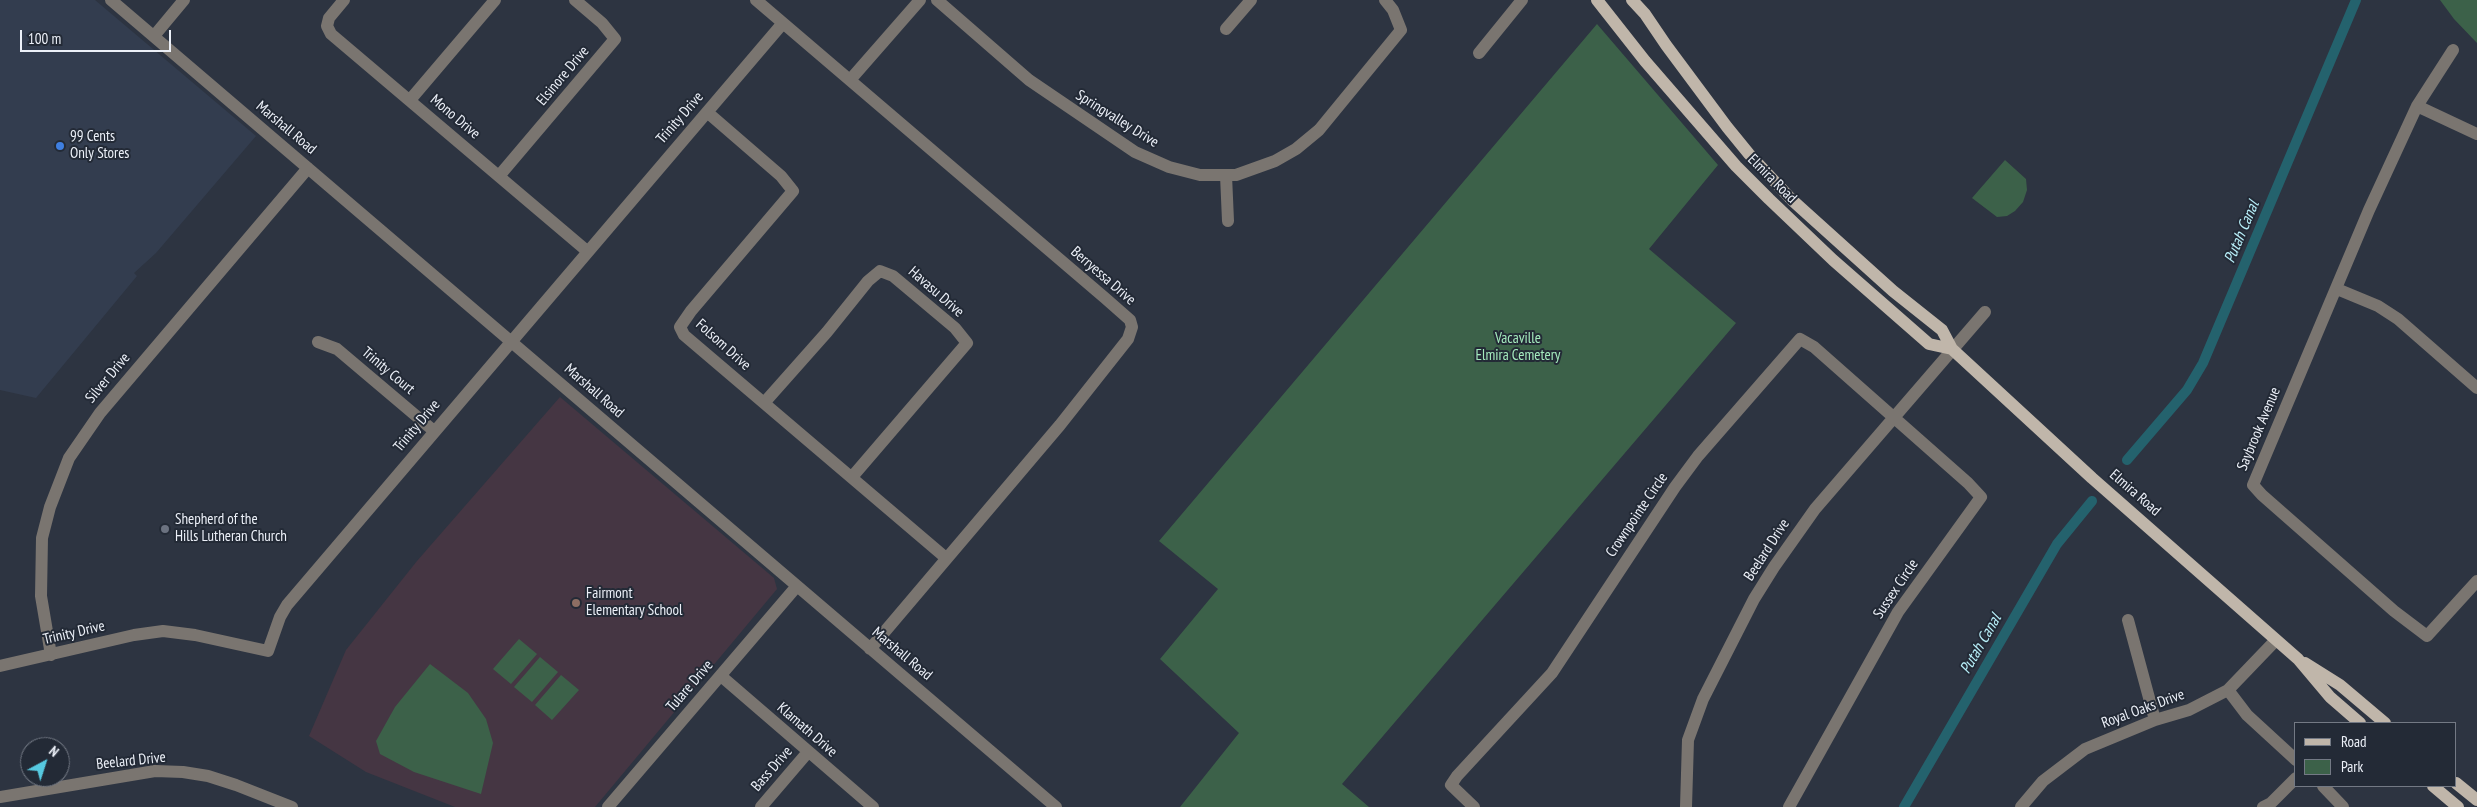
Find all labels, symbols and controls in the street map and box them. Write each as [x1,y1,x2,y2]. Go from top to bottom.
scale bar [22,20,174,52]
text: 100 m [28,29,61,48]
street label: Elsinore Drive [533,43,593,109]
street label: Springvalley Drive [1072,86,1162,152]
street label: Trinity Drive [653,88,707,148]
street label: Mono Drive [426,91,484,143]
street label: Marshall Road [252,98,320,158]
place label: 99 Cents Only Stores [70,128,129,163]
marker: 99 Cents Only Stores [54,140,66,152]
street label: Elmira Road [1744,151,1800,207]
water label: Putah Canal [2220,198,2264,266]
street label: Berryessa Drive [1067,243,1139,309]
street label: Havasu Drive [904,263,968,321]
street label: Folsom Drive [692,316,754,374]
park label: Vacaville Elmira Cemetery [1476,330,1560,365]
street label: Trinity Court [358,344,418,398]
street label: Silver Drive [82,349,134,407]
street label: Marshall Road [561,360,627,422]
street label: Saybrook Avenue [2233,385,2285,473]
street label: Trinity Drive [390,396,444,456]
street label: Elmira Road [2106,466,2164,520]
street label: Crownpointe Circle [1602,469,1672,561]
place label: Shepherd of the Hills Lutheran Church [175,511,287,546]
street label: Beelard Drive [1740,516,1794,584]
marker: Shepherd of the Hills Lutheran Church [159,523,171,535]
street label: Sussex Circle [1870,556,1922,622]
place label: Fairmont Elementary School [586,585,683,620]
marker: Fairmont Elementary School [570,597,582,609]
water label: Putah Canal [1956,611,2006,677]
street label: Trinity Drive [41,617,107,649]
street label: Marshall Road [868,624,936,684]
street label: Tulare Drive [663,657,717,715]
street label: Royal Oaks Drive [2099,686,2187,732]
street label: Klamath Drive [773,699,841,761]
legend [2294,722,2457,787]
text: Road [2341,732,2367,751]
north arrow [20,737,70,787]
text: N [45,742,63,761]
street label: Bass Drive [748,743,796,795]
street label: Beelard Drive [95,748,167,774]
text: Park [2341,757,2363,776]

